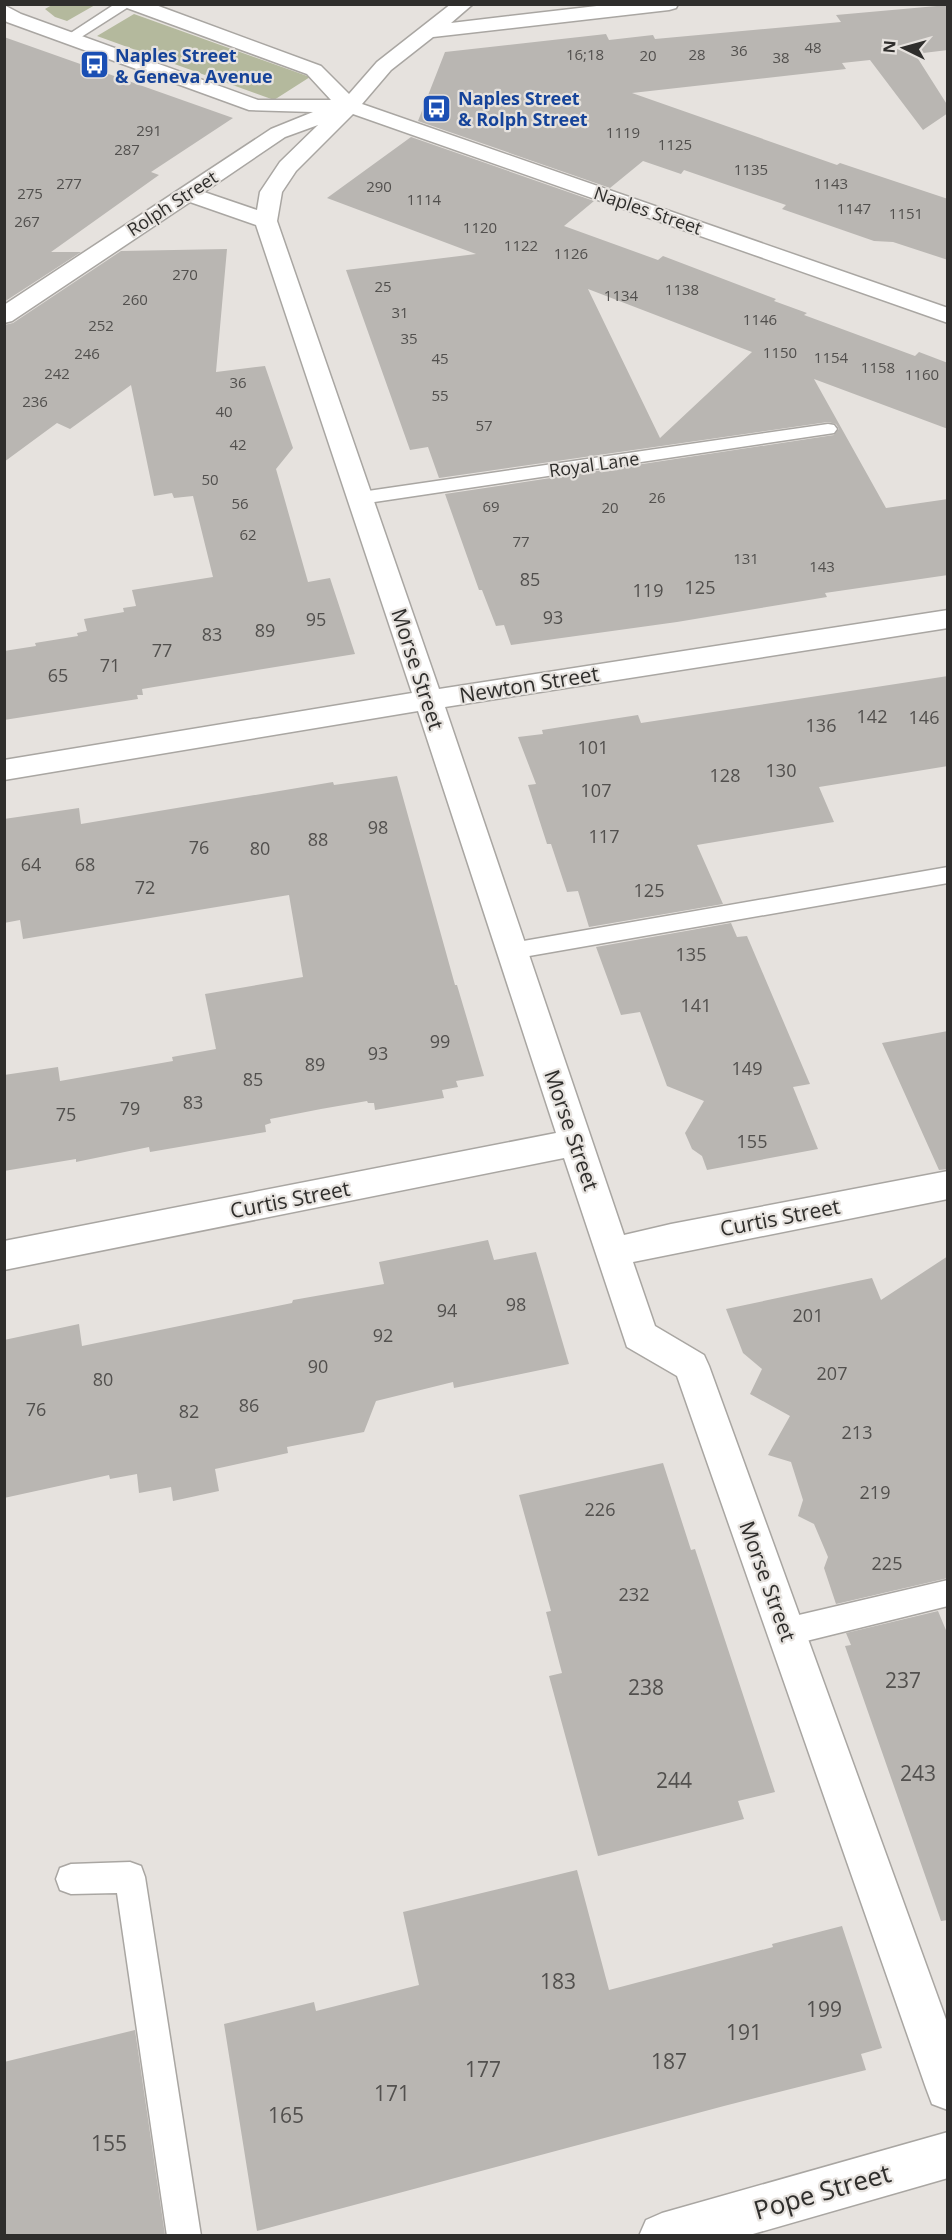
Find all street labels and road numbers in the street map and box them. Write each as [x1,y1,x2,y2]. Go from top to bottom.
street label: Rolph Street [122,165,222,241]
street label: Naples Street [591,180,705,240]
street label: Royal Lane [547,446,641,482]
street label: Morse Street [385,605,451,733]
street label: Newton Street [457,659,601,709]
street label: Morse Street [538,1066,606,1194]
street label: Curtis Street [228,1174,352,1224]
street label: Curtis Street [718,1192,842,1242]
street label: Morse Street [733,1517,803,1645]
street label: Pope Street [749,2154,895,2228]

